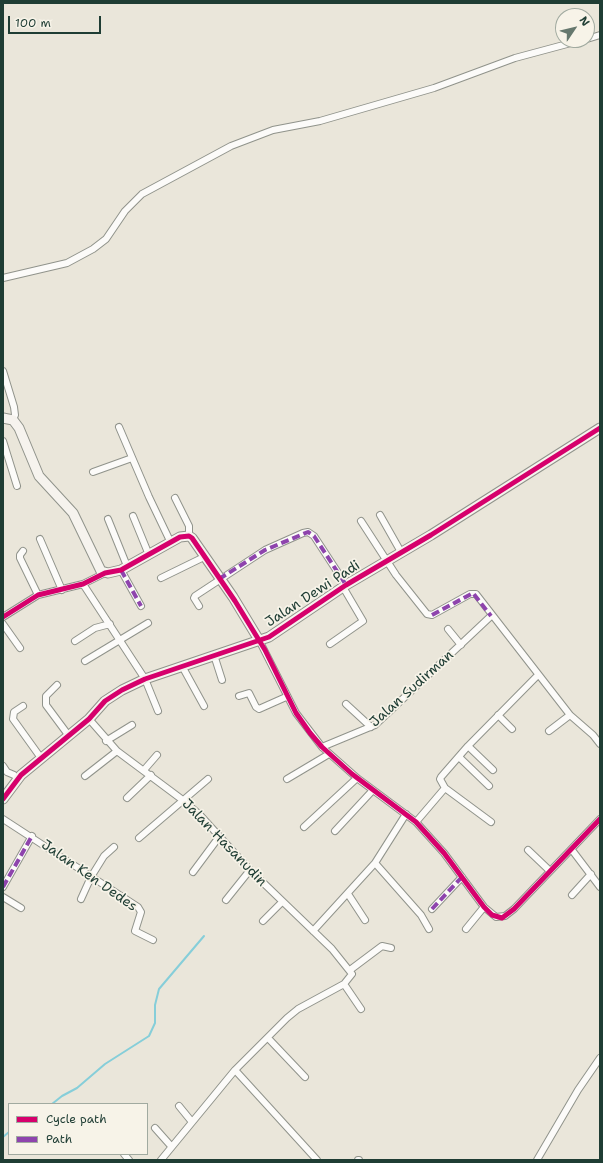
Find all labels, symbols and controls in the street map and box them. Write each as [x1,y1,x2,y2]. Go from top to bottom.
scale bar [10,8,103,34]
north arrow [555,8,595,48]
text: N [576,14,593,29]
text: 100 m [15,15,51,31]
street label: Jalan Dewi Padi [263,557,363,631]
street label: Jalan Sudirman [367,647,457,731]
street label: Jalan Hasanudin [178,796,270,890]
street label: Jalan Ken Dedes [38,837,140,915]
legend [8,1103,148,1155]
text: Cycle path [46,1111,107,1127]
text: Path [46,1131,72,1147]

